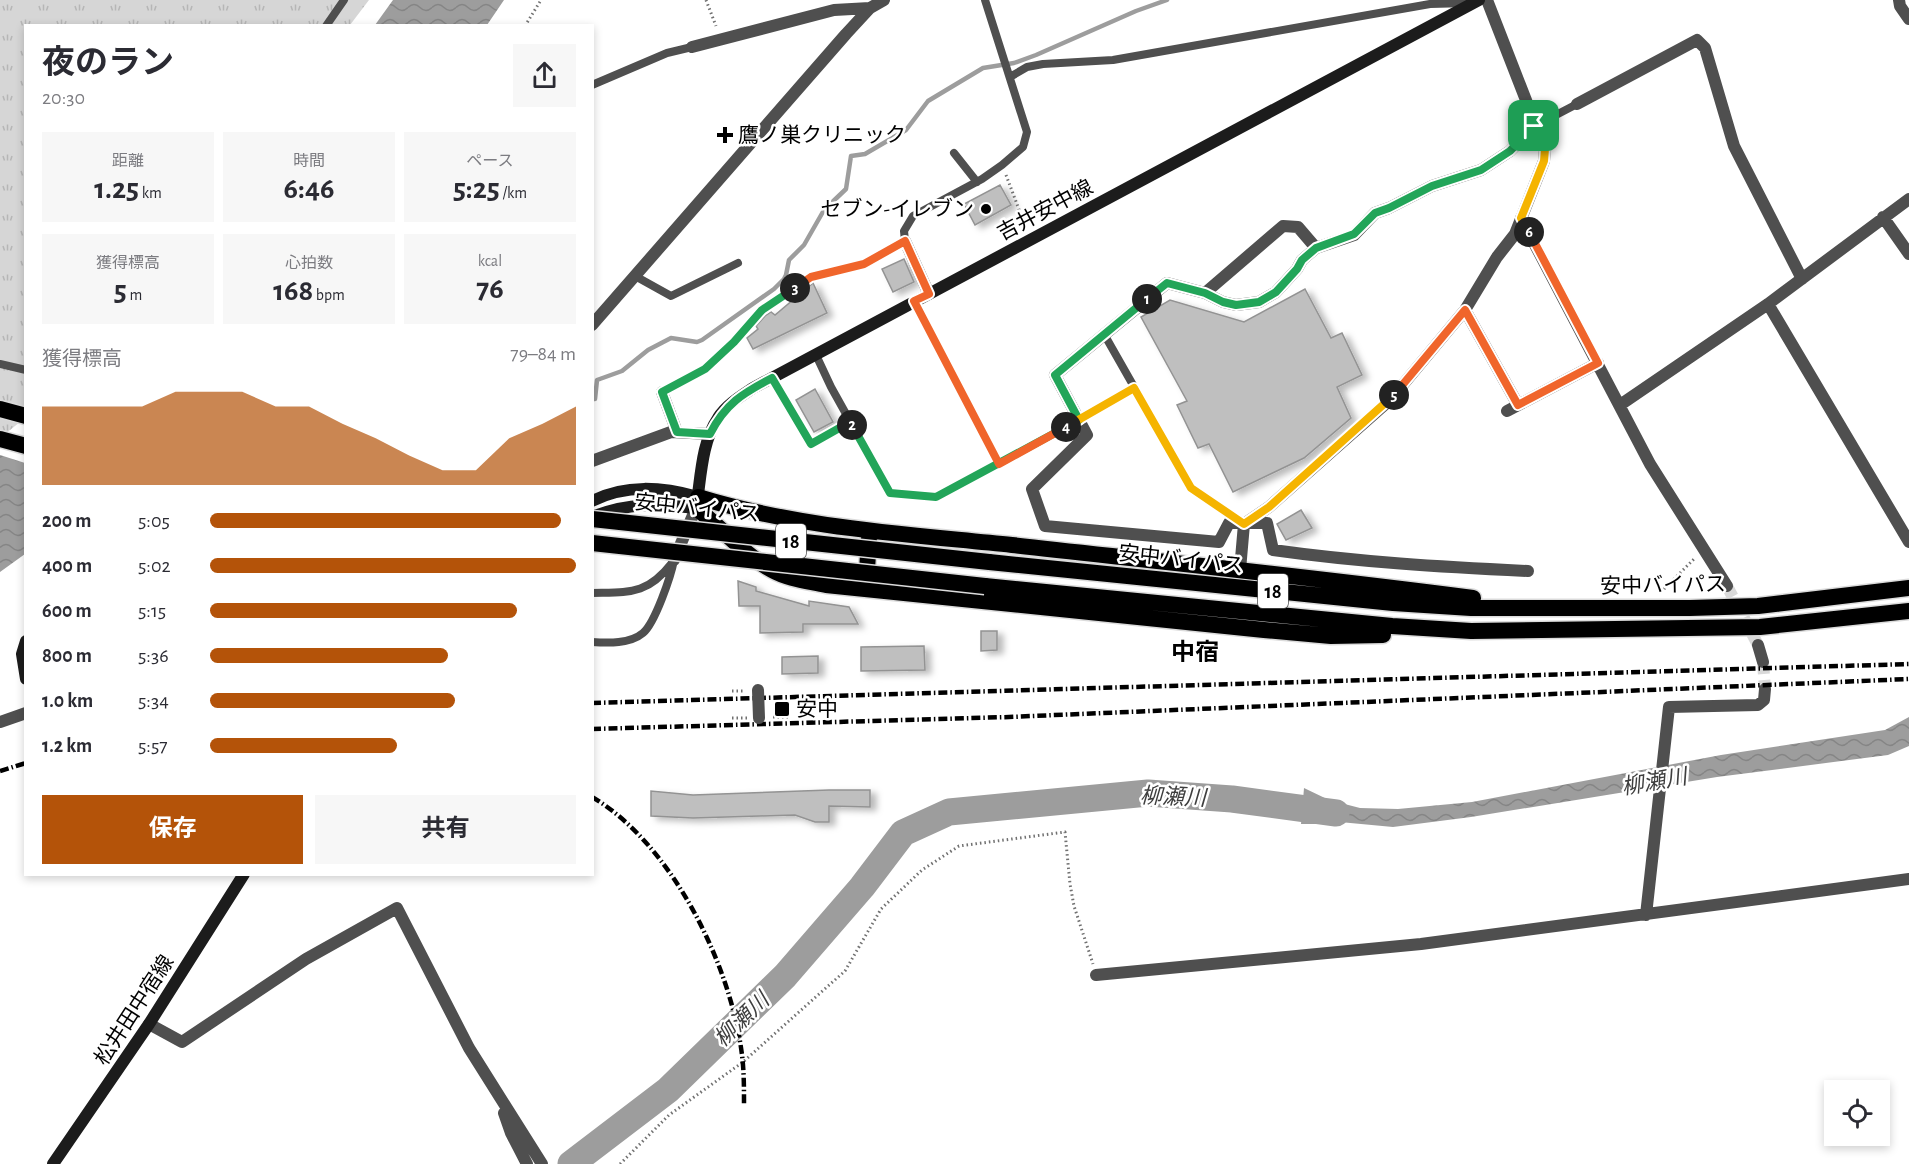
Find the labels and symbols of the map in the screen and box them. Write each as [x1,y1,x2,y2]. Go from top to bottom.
pin [1508,100,1559,151]
place label: 鷹ノ巣クリニック [738,124,906,146]
marker: 鷹ノ巣クリニック [716,126,734,144]
street label: 吉井安中線 [993,176,1097,244]
place label: セブン-イレブン [821,197,974,220]
marker: セブン-イレブン [979,202,993,216]
pin: 6 [1514,217,1544,247]
pin: 3 [780,273,810,303]
pin: 1 [1132,284,1162,314]
pin: 5 [1379,380,1409,410]
pin: 2 [837,410,867,440]
pin: 4 [1051,412,1081,442]
street label: 安中バイパス [633,490,761,526]
road number: 18 [776,524,806,558]
street label: 安中バイパス [1117,541,1245,577]
street label: 安中バイパス [1600,573,1726,597]
road number: 18 [1258,574,1288,608]
district label: 中宿 [1171,639,1219,665]
place label: 安中 [796,698,838,720]
marker: 安中 [773,700,791,718]
water label: 柳瀬川 [1620,764,1691,799]
water label: 柳瀬川 [1140,784,1208,809]
street label: 松井田中宿線 [90,951,178,1069]
water label: 柳瀬川 [710,987,775,1051]

